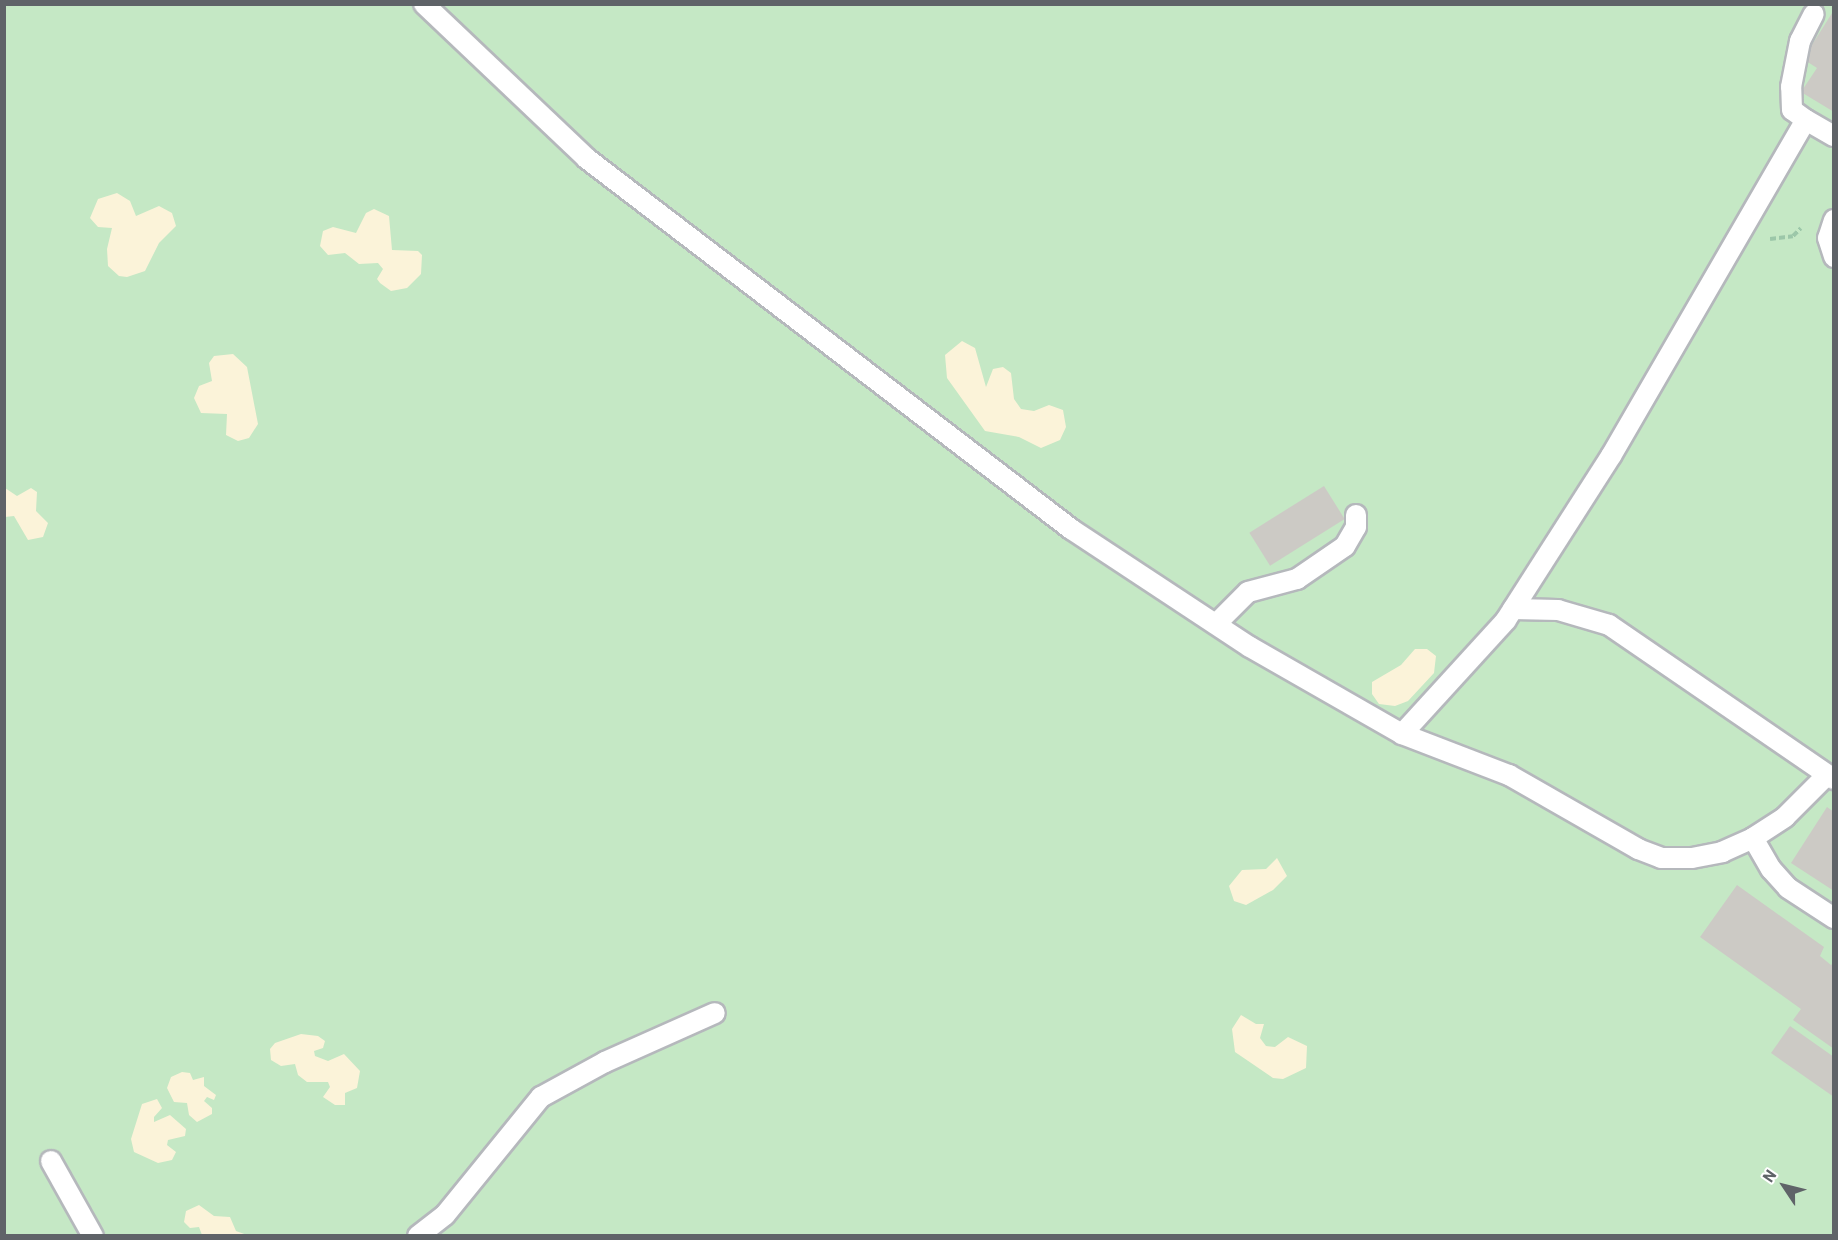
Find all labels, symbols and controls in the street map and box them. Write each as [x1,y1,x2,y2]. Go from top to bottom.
north arrow [1754,1156,1814,1216]
text: N [1758,1166,1780,1185]

